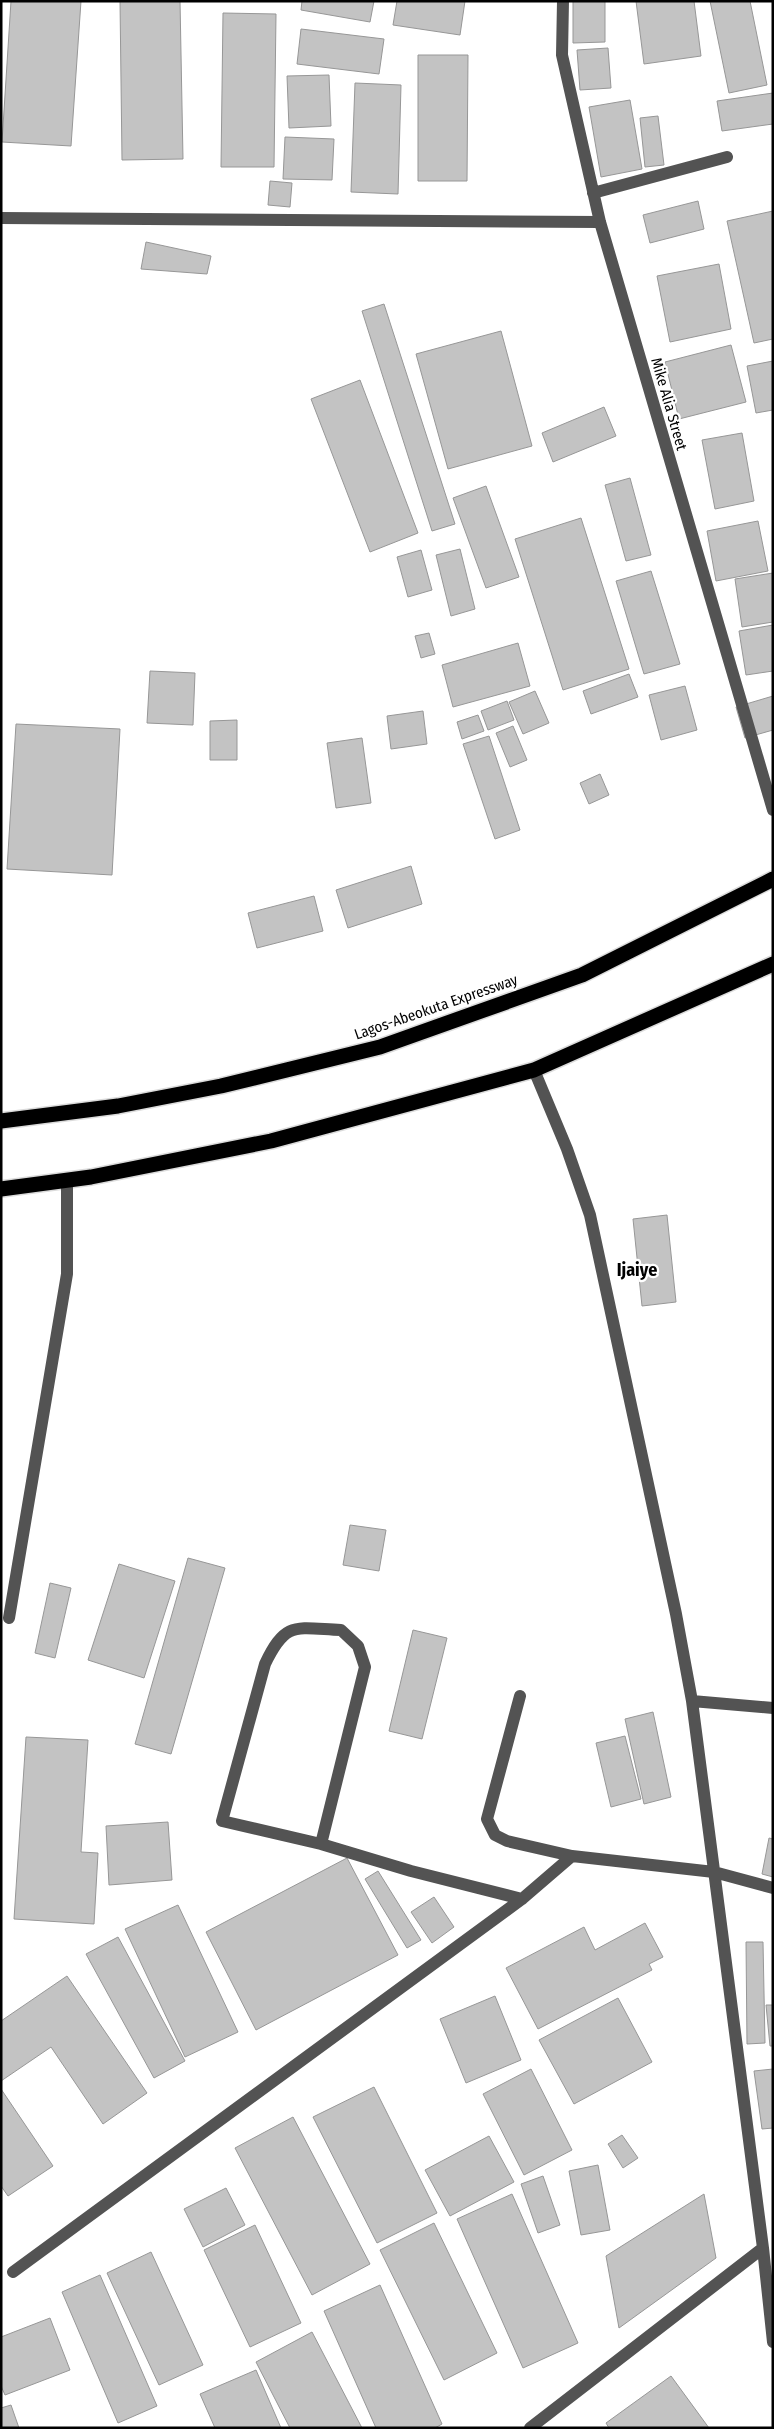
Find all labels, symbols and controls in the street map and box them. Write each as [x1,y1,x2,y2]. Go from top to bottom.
street label: Mike Alia Street [647,356,691,453]
street label: Lagos-Abeokuta Expressway [352,970,520,1043]
district label: Ijaiye [617,1259,657,1281]

